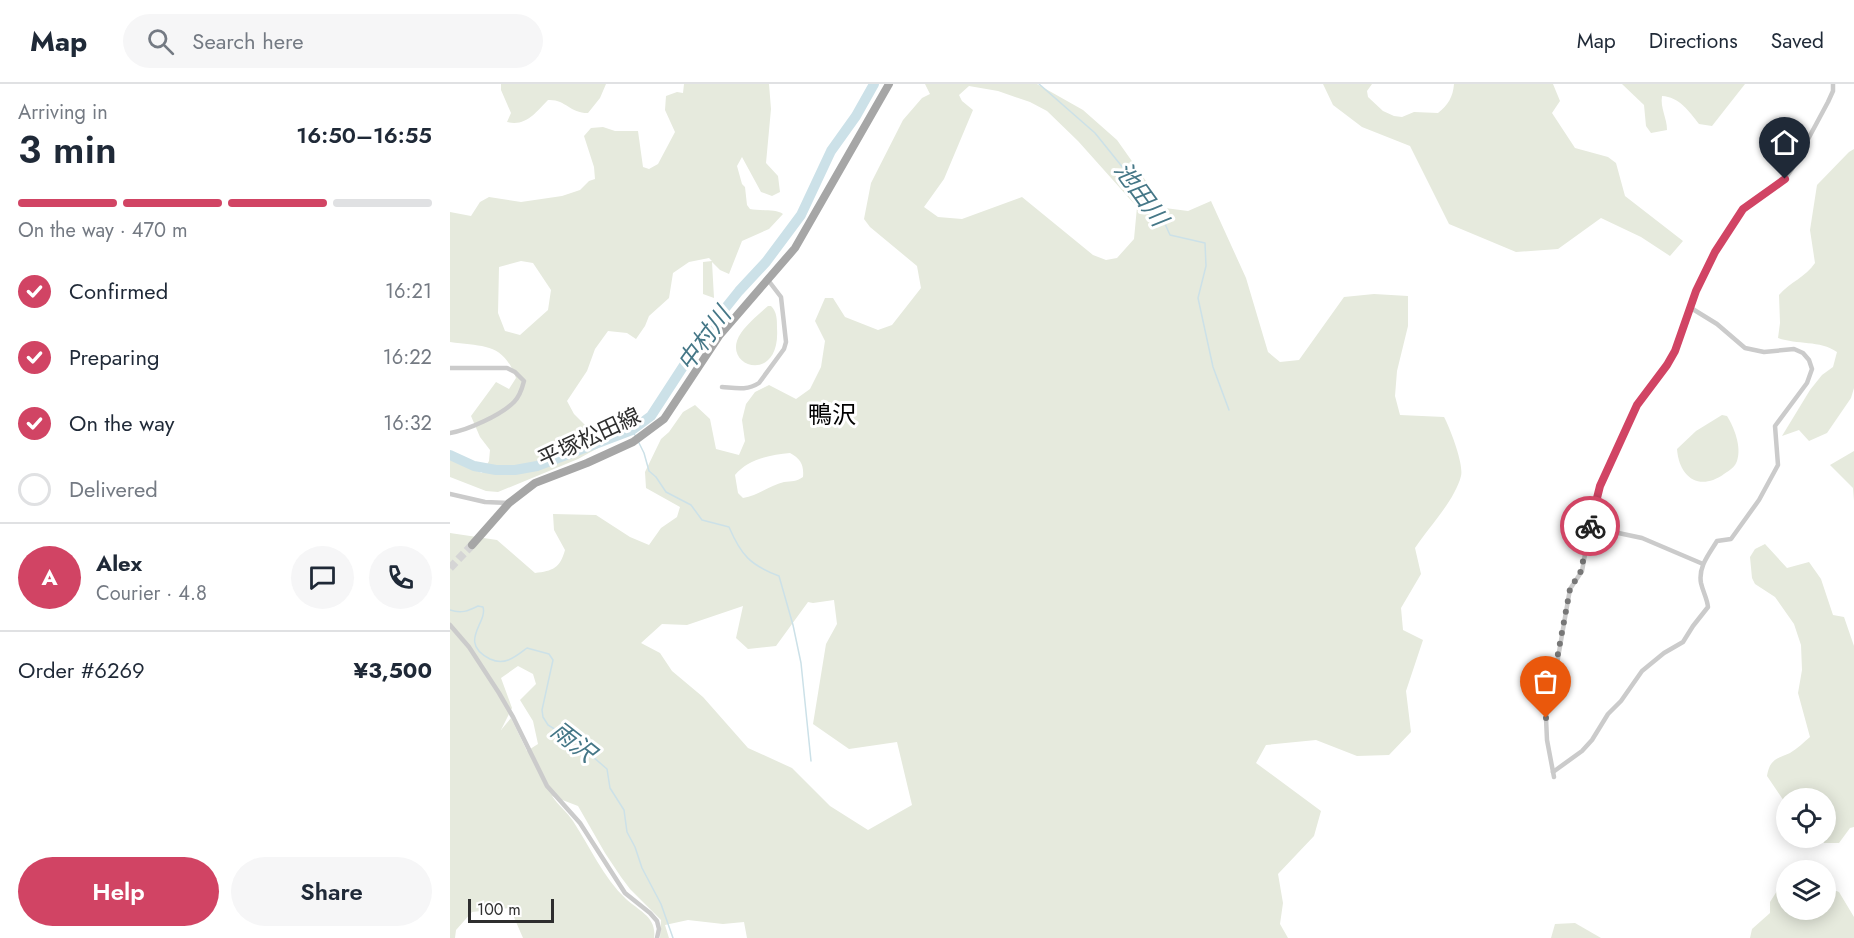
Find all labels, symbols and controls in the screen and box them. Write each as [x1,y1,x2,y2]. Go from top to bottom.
search box [123,14,543,68]
text: Map [30,21,87,62]
icon: search [144,25,177,58]
text: Search here [192,25,304,57]
text: Map [1577,26,1616,56]
text: Directions [1649,26,1738,56]
text: Saved [1771,26,1824,56]
text: Arriving in [18,98,108,127]
pin [1759,117,1810,179]
text: 16:50–16:55 [296,119,432,151]
text: 3 min [18,121,117,178]
icon: home [1768,126,1801,159]
water label: 池田川 [1106,154,1178,236]
text: On the way · 470 m [18,216,188,245]
icon: check [18,275,51,308]
text: Confirmed [69,275,168,307]
text: 16:21 [385,277,432,306]
water label: 中村川 [668,297,741,378]
icon: check [18,341,51,374]
text: Preparing [69,341,160,373]
text: 16:22 [383,343,432,372]
district label: 鴨沢 [808,397,856,432]
street label: 平塚松田線 [532,399,646,475]
icon: check [18,407,51,440]
text: On the way [69,407,174,439]
text: 16:32 [383,409,432,438]
text: Delivered [69,473,158,505]
courier [1560,496,1620,556]
icon: bike [1574,510,1607,543]
button: chat [291,546,354,609]
button: phone [369,546,432,609]
text: Alex [96,547,142,579]
text: A [41,561,58,593]
text: Courier · 4.8 [96,579,207,608]
text: Order #6269 [18,654,145,686]
text: ¥3,500 [354,654,432,686]
pin [1520,656,1571,718]
icon: bag [1529,665,1562,698]
water label: 雨沢 [544,713,605,772]
map controls [1776,788,1836,920]
button: locate [1776,788,1836,848]
button: Help [18,857,219,926]
button: Share [231,857,432,926]
button: layers [1776,860,1836,920]
scale bar [468,896,554,924]
text: 100 m [477,898,521,921]

